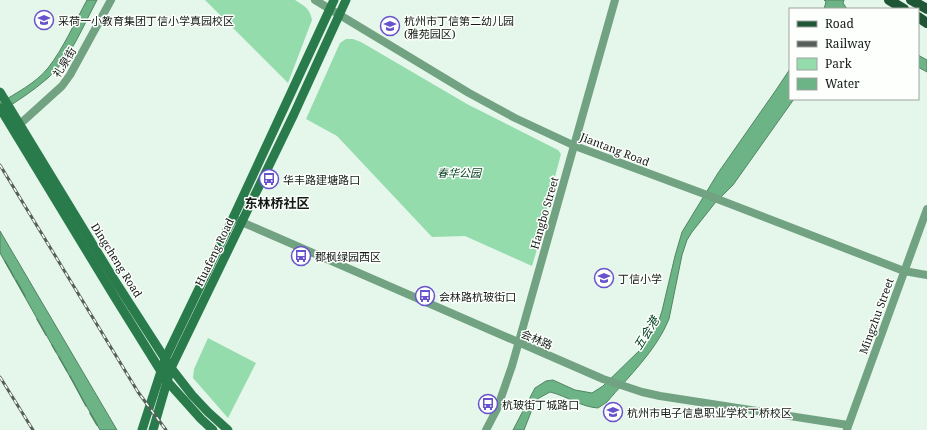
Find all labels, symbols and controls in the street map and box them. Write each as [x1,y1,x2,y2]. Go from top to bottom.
legend [789,8,919,100]
school or university icon: 采荷一小教育集团丁信小学真园校区 [33,9,55,31]
place label: 采荷一小教育集团丁信小学真园校区 [58,13,234,28]
place label: 杭州市丁信第二幼儿园 (雅苑园区) [404,13,514,41]
school or university icon: 杭州市丁信第二幼儿园 (雅苑园区) [379,15,401,37]
text: Road [825,15,855,32]
text: Railway [825,35,871,52]
street label: 礼泉街 [49,44,79,80]
text: Park [825,55,853,72]
text: Water [825,75,860,92]
street label: Jiantang Road [577,129,652,169]
park label: 春华公园 [437,165,483,180]
bus stop icon: 华丰路建塘路口 [258,168,280,190]
place label: 华丰路建塘路口 [283,172,360,187]
street label: Hangbo Street [527,175,562,251]
district label: 东林桥社区 [244,194,310,212]
street label: Huafeng Road [191,215,237,289]
street label: Dingcheng Road [88,220,146,300]
bus stop icon: 郡枫绿园西区 [290,245,312,267]
place label: 郡枫绿园西区 [315,249,381,264]
school or university icon: 丁信小学 [593,267,615,289]
place label: 丁信小学 [618,271,662,286]
street label: Mingzhu Street [855,276,897,356]
bus stop icon: 会林路杭玻街口 [414,285,436,307]
place label: 会林路杭玻街口 [439,289,516,304]
water label: 五会港 [629,312,664,353]
street label: 会林路 [519,326,555,352]
bus stop icon: 杭玻街丁城路口 [477,393,499,415]
place label: 杭玻街丁城路口 [502,397,579,412]
school or university icon: 杭州市电子信息职业学校丁桥校区 [602,401,624,423]
place label: 杭州市电子信息职业学校丁桥校区 [627,405,792,420]

